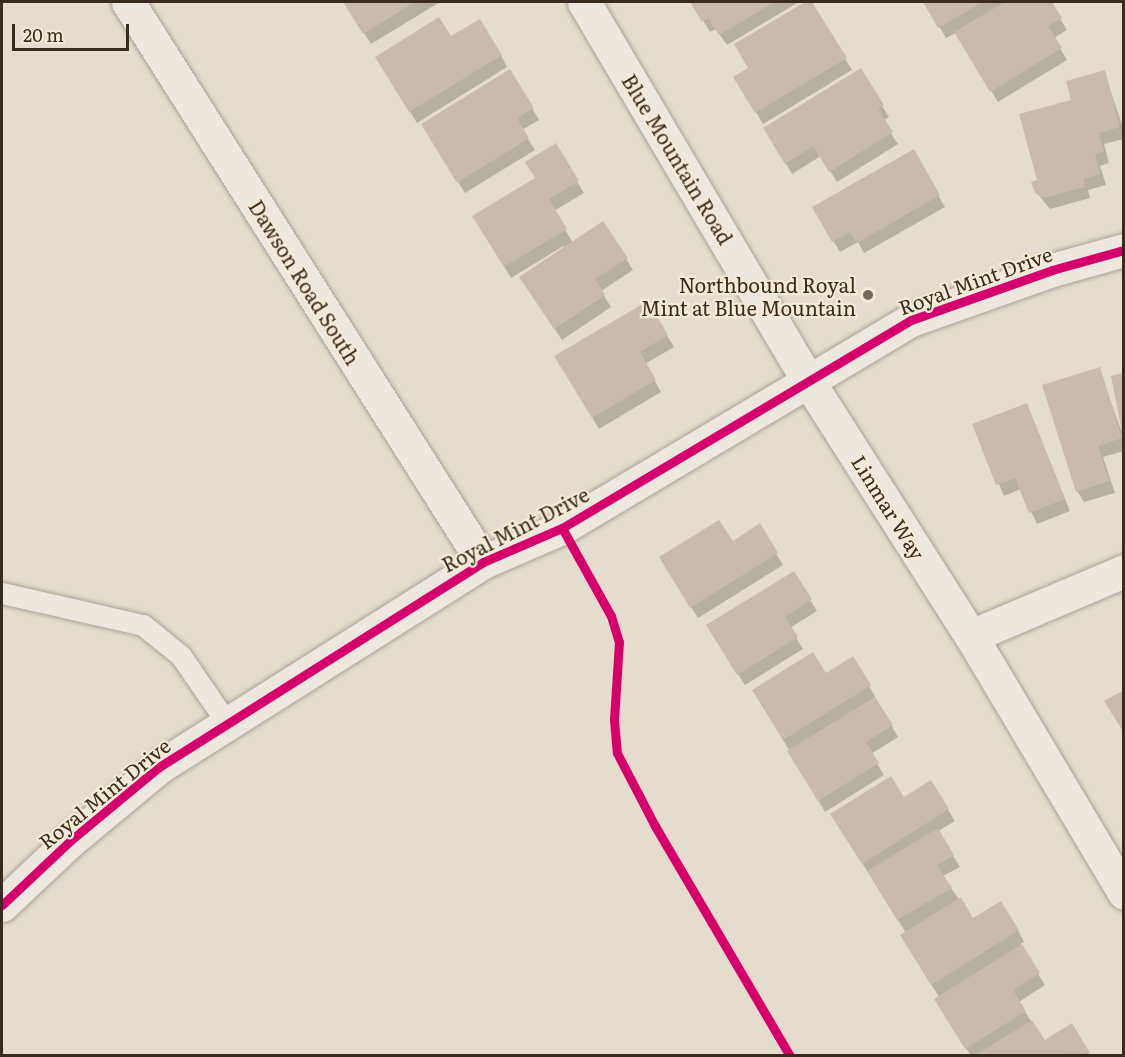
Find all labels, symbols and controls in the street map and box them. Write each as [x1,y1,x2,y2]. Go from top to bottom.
scale bar [15,12,132,50]
text: 20 m [23,21,64,48]
street label: Blue Mountain Road [618,70,738,248]
street label: Dawson Road South [245,195,365,369]
street label: Royal Mint Drive [895,241,1055,319]
place label: Northbound Royal Mint at Blue Mountain [641,272,856,319]
marker: Northbound Royal Mint at Blue Mountain [861,288,875,302]
street label: Linmar Way [847,450,931,564]
street label: Royal Mint Drive [437,482,593,576]
street label: Royal Mint Drive [34,733,174,853]

